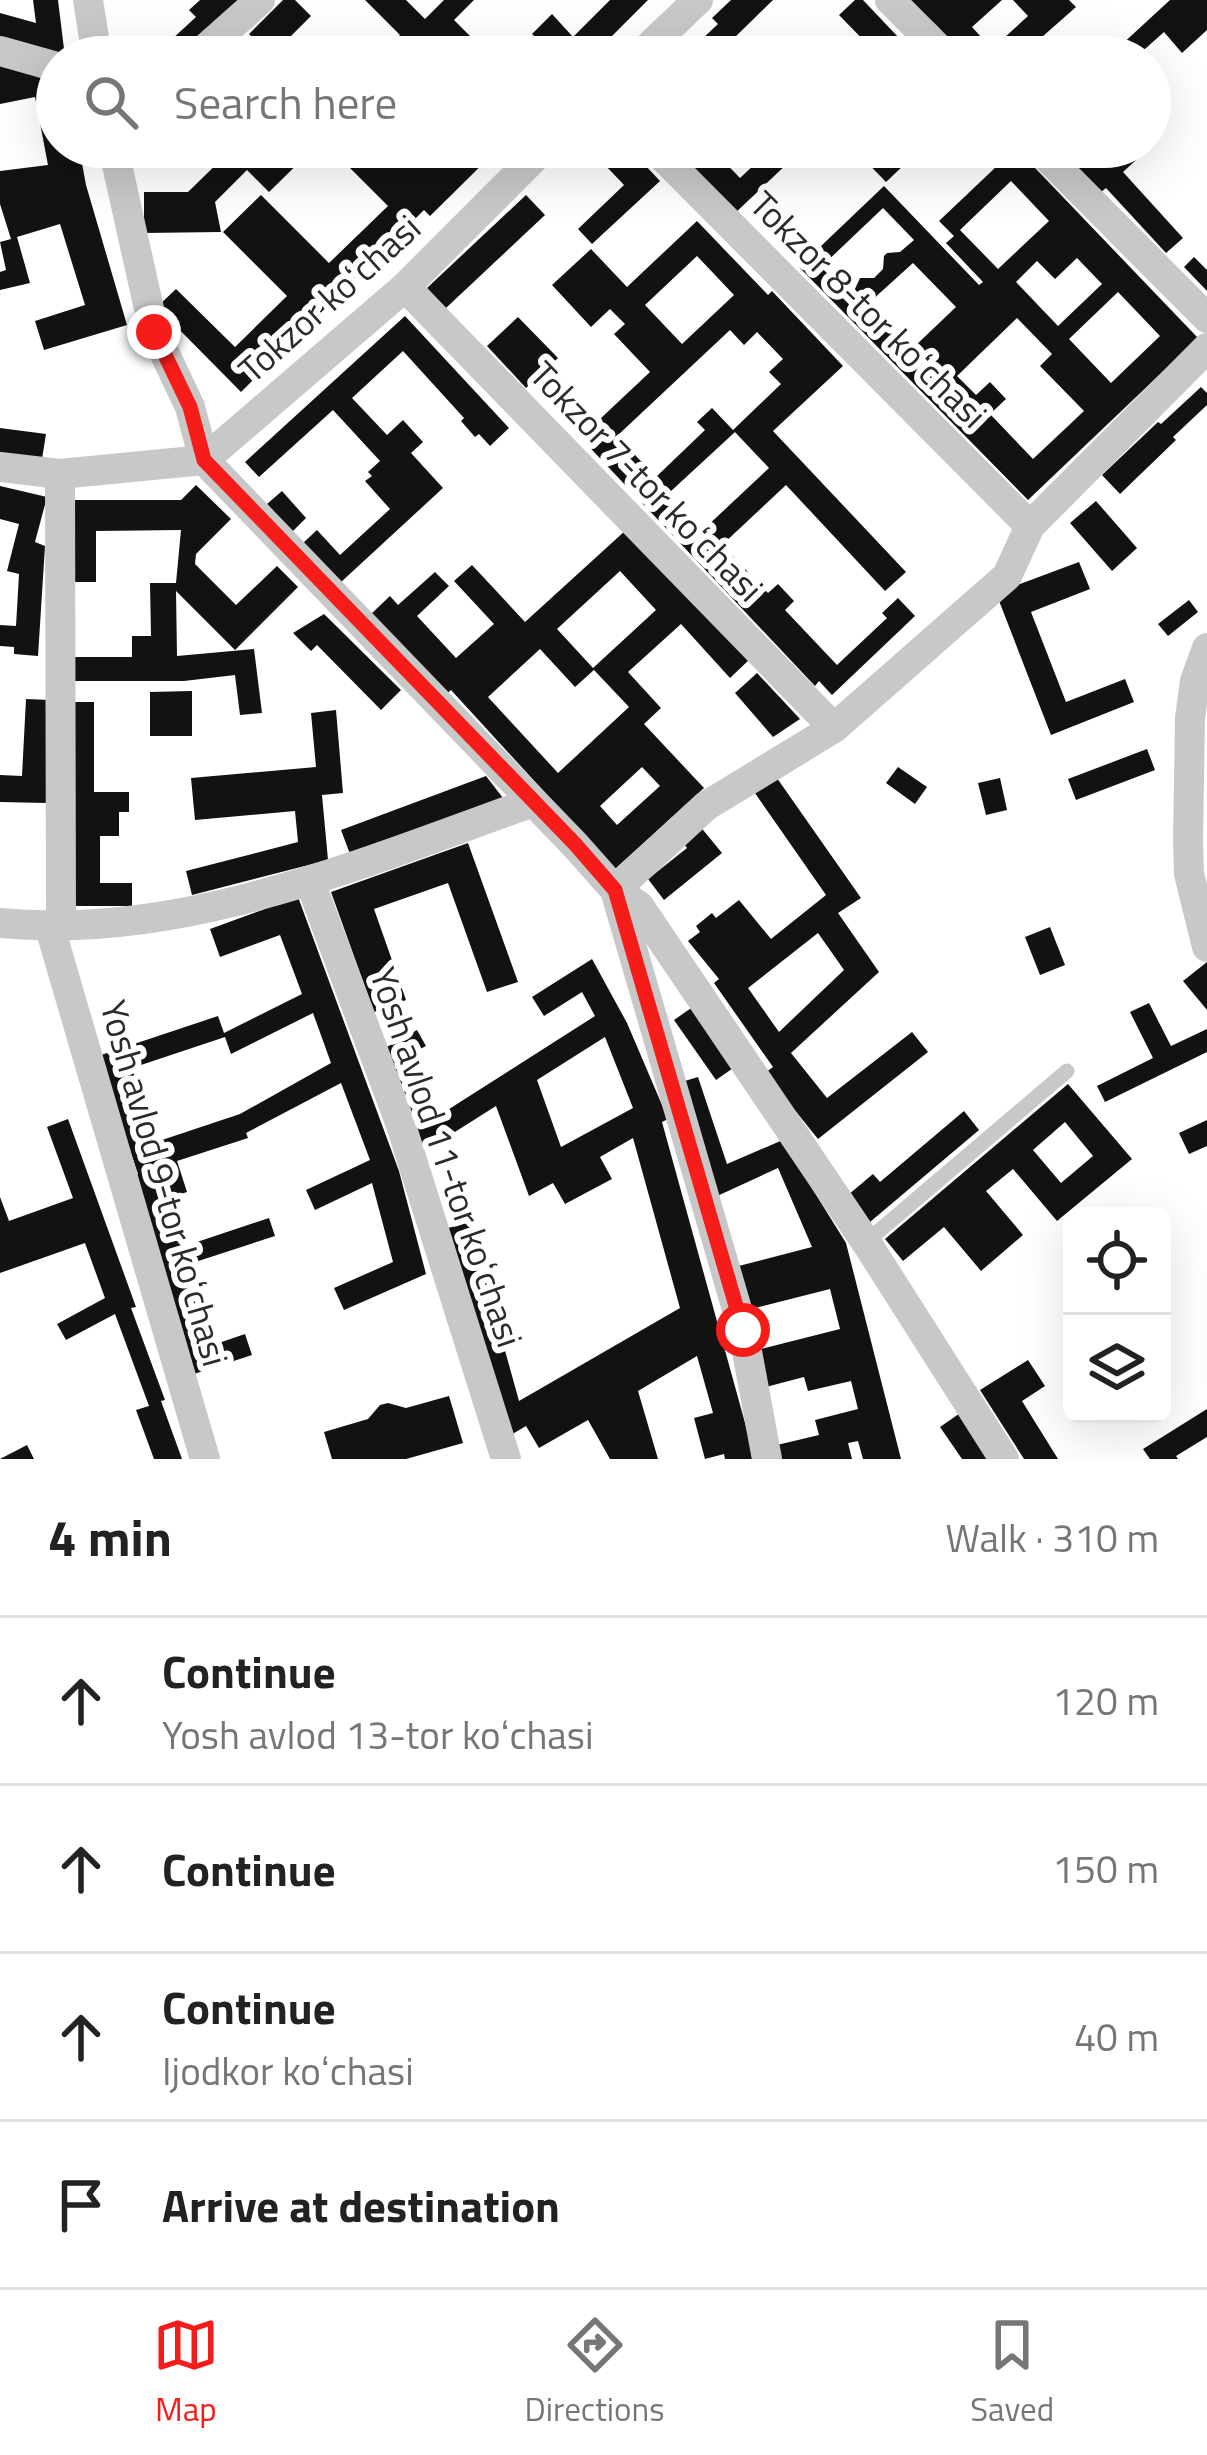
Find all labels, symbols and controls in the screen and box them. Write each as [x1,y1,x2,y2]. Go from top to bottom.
search box [36,36,1171,168]
text: Search here [174,68,397,136]
icon: search [78,69,144,135]
street label: Tokzor 8-tor koʻchasi [738,178,1000,440]
street label: Tokzor koʻchasi [225,201,433,395]
route end [127,305,181,359]
street label: Tokzor 7-tor koʻchasi [517,348,777,614]
street label: Yosh avlod 11-tor koʻchasi [356,960,538,1354]
street label: Yosh avlod 9-tor koʻchasi [86,994,244,1372]
map controls [1063,1207,1171,1423]
button: locate [1063,1207,1171,1315]
route start [716,1303,770,1357]
button: layers [1063,1315,1171,1423]
text: 4 min [48,1498,172,1576]
text: Walk · 310 m [945,1508,1159,1567]
text: Continue [162,1637,336,1705]
icon: ahead [48,1668,114,1734]
text: 120 m [1052,1671,1159,1730]
text: Yosh avlod 13-tor koʻchasi [162,1705,594,1764]
text: Continue [162,1835,336,1903]
icon: ahead [48,1836,114,1902]
text: 150 m [1052,1839,1159,1898]
text: Continue [162,1973,336,2041]
icon: ahead [48,2004,114,2070]
text: 40 m [1074,2007,1159,2066]
text: Ijodkor koʻchasi [162,2041,414,2100]
text: Arrive at destination [162,2171,560,2239]
icon: arrive [48,2172,114,2238]
tab: Map [153,2312,219,2434]
tab: Directions [525,2312,664,2434]
tab: Saved [970,2312,1054,2434]

